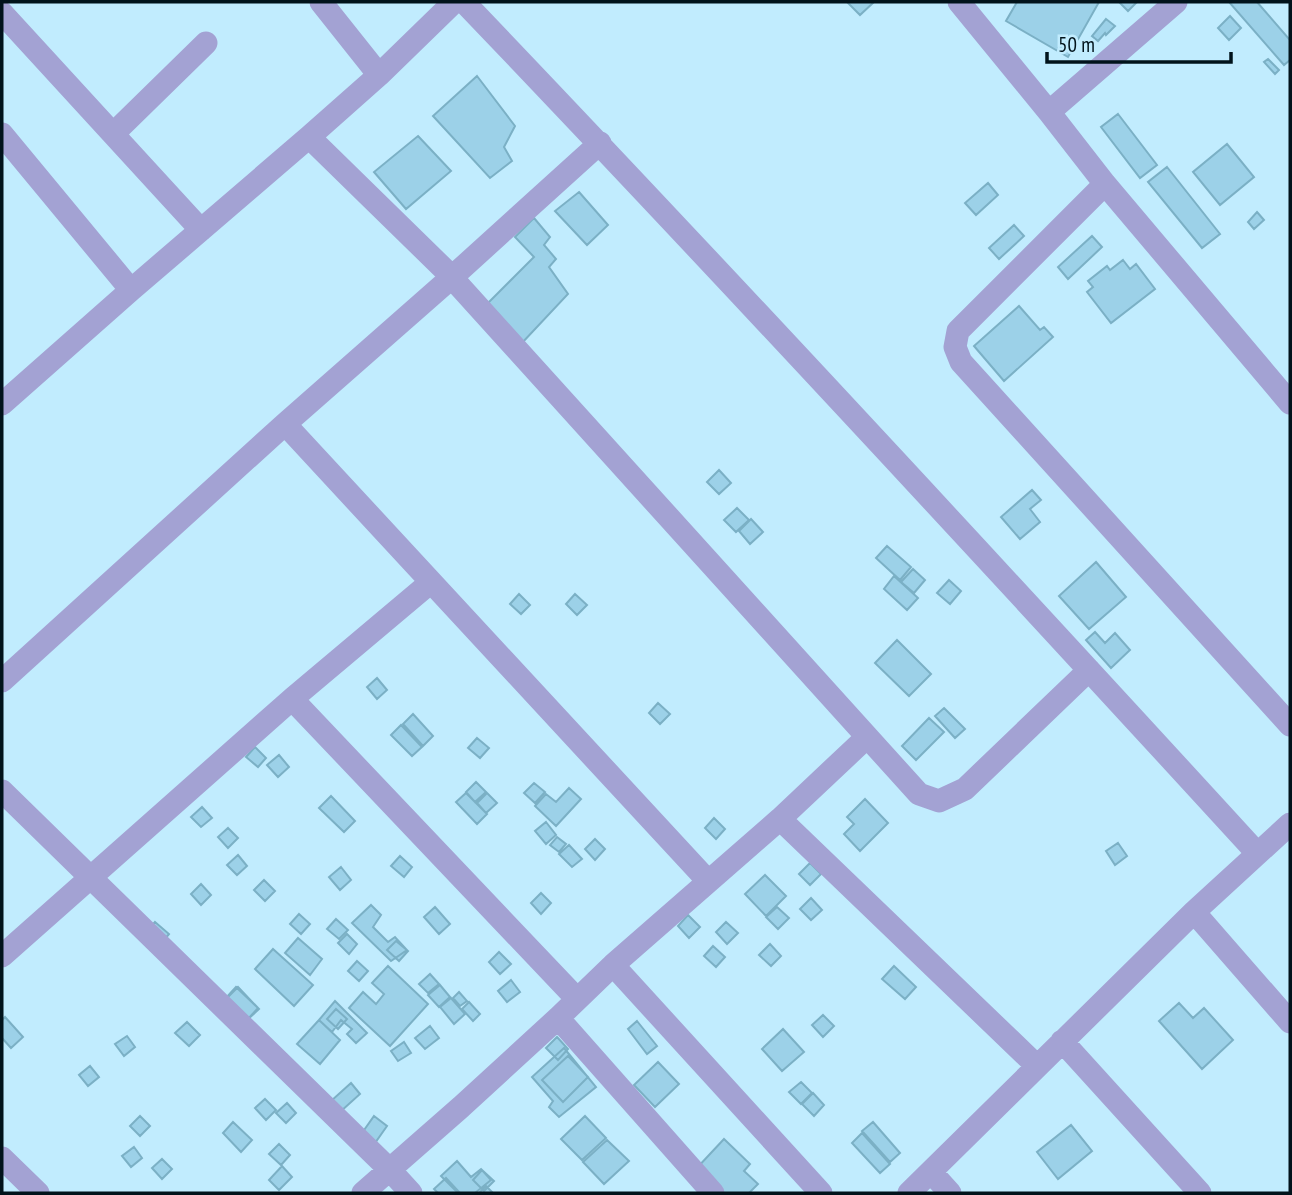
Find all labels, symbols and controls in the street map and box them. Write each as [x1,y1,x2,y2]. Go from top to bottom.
scale bar [1047,21,1231,65]
text: 50 m [1058,31,1095,58]

